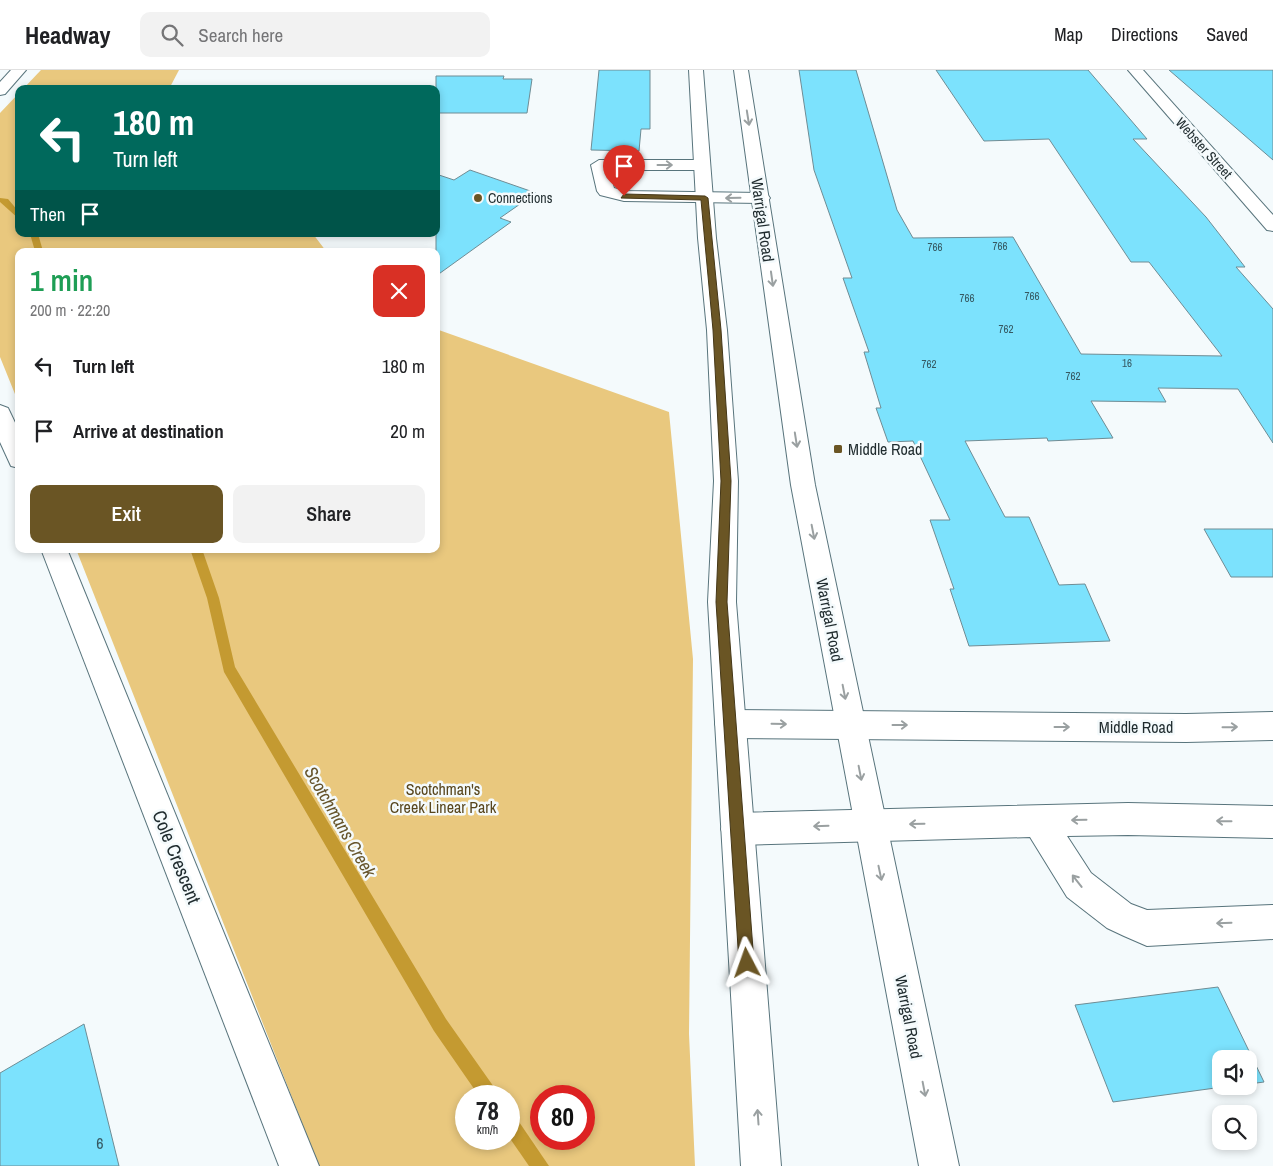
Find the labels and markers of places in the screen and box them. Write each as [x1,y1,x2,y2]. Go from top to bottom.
pin [603,145,645,196]
place label: Connections [488,189,553,207]
marker: Connections [472,192,484,204]
place label: Middle Road [848,438,922,460]
marker: Middle Road [832,443,844,455]

